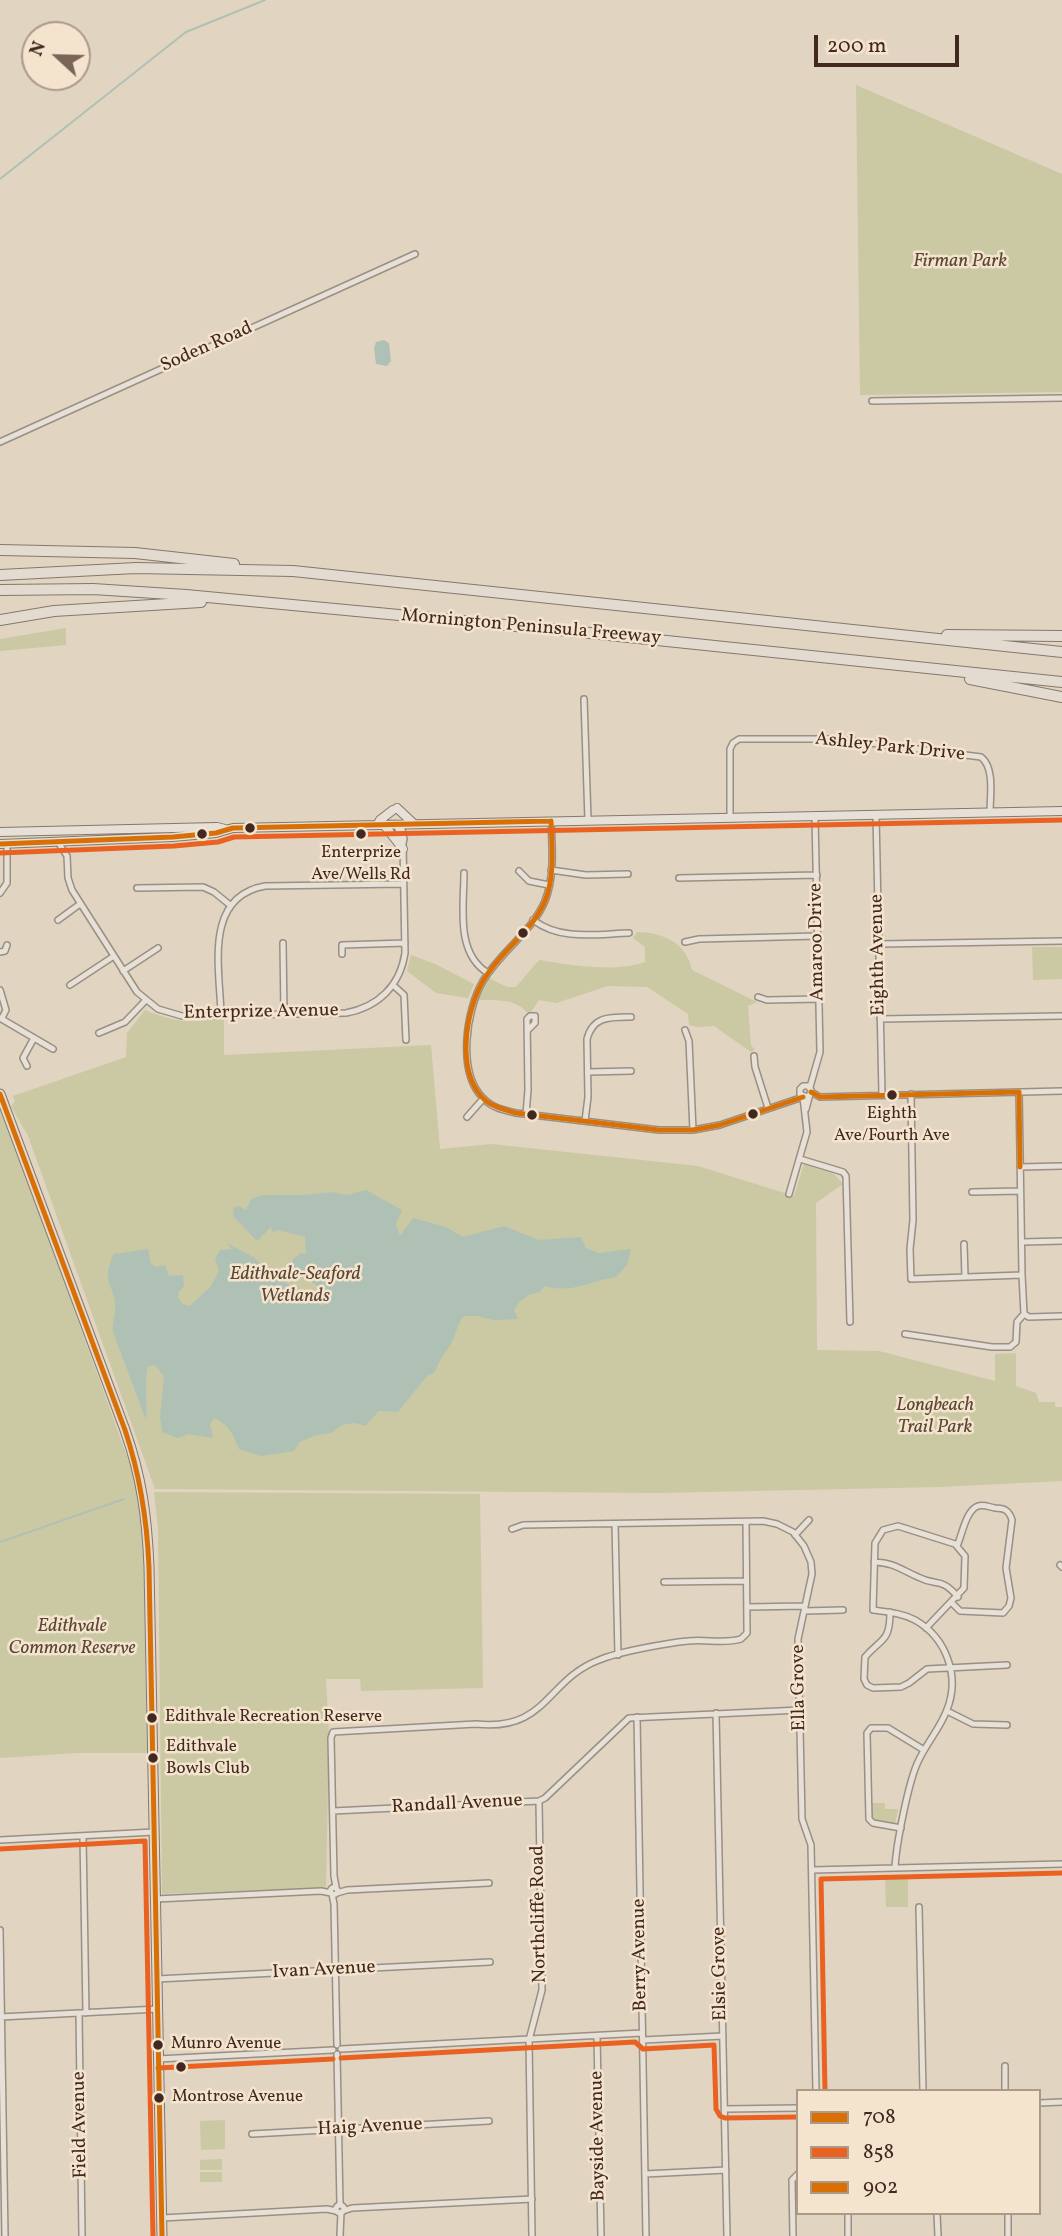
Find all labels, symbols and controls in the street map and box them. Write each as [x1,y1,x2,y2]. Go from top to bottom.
north arrow [21,21,91,91]
scale bar [817,21,962,65]
text: 200 m [827,32,887,61]
text: N [24,38,53,60]
park label: Firman Park [913,252,1007,274]
street label: Soden Road [157,318,257,378]
street label: Mornington Peninsula Freeway [400,605,662,651]
street label: Ashley Park Drive [814,729,966,767]
unlabelled marker [243,821,257,835]
unlabelled marker [195,827,209,841]
marker: Enterprize Ave/Wells Rd [354,827,368,841]
place label: Enterprize Ave/Wells Rd [311,844,411,884]
street label: Amaroo Drive [806,883,830,1001]
street label: Eighth Avenue [867,894,891,1016]
unlabelled marker [516,926,530,940]
street label: Enterprize Avenue [183,1000,339,1026]
marker: Eighth Ave/Fourth Ave [885,1088,899,1102]
place label: Eighth Ave/Fourth Ave [834,1105,950,1145]
unlabelled marker [746,1107,760,1121]
unlabelled marker [525,1108,539,1122]
park label: Edithvale-Seaford Wetlands [229,1265,361,1309]
park label: Longbeach Trail Park [896,1396,974,1440]
park label: Edithvale Common Reserve [8,1617,136,1661]
street label: Ella Grove [788,1644,812,1732]
place label: Edithvale Recreation Reserve [165,1708,382,1728]
marker: Edithvale Recreation Reserve [145,1711,159,1725]
place label: Edithvale Bowls Club [166,1738,249,1778]
marker: Edithvale Bowls Club [146,1751,160,1765]
street label: Randall Avenue [391,1790,523,1820]
street label: Northcliffe Road [527,1845,553,1983]
street label: Berry Avenue [629,1898,653,2012]
street label: Elsie Grove [709,1927,733,2021]
street label: Ivan Avenue [272,1957,376,1985]
place label: Munro Avenue [171,2035,281,2055]
marker: Munro Avenue [151,2038,165,2052]
unlabelled marker [174,2060,188,2074]
street label: Field Avenue [69,2071,93,2179]
street label: Bayside Avenue [586,2071,612,2201]
place label: Montrose Avenue [172,2088,303,2108]
legend [796,2089,1041,2215]
marker: Montrose Avenue [152,2091,166,2105]
text: 708 [863,2103,896,2132]
street label: Haig Avenue [317,2114,423,2142]
text: 858 [863,2138,894,2167]
text: 902 [863,2173,898,2202]

